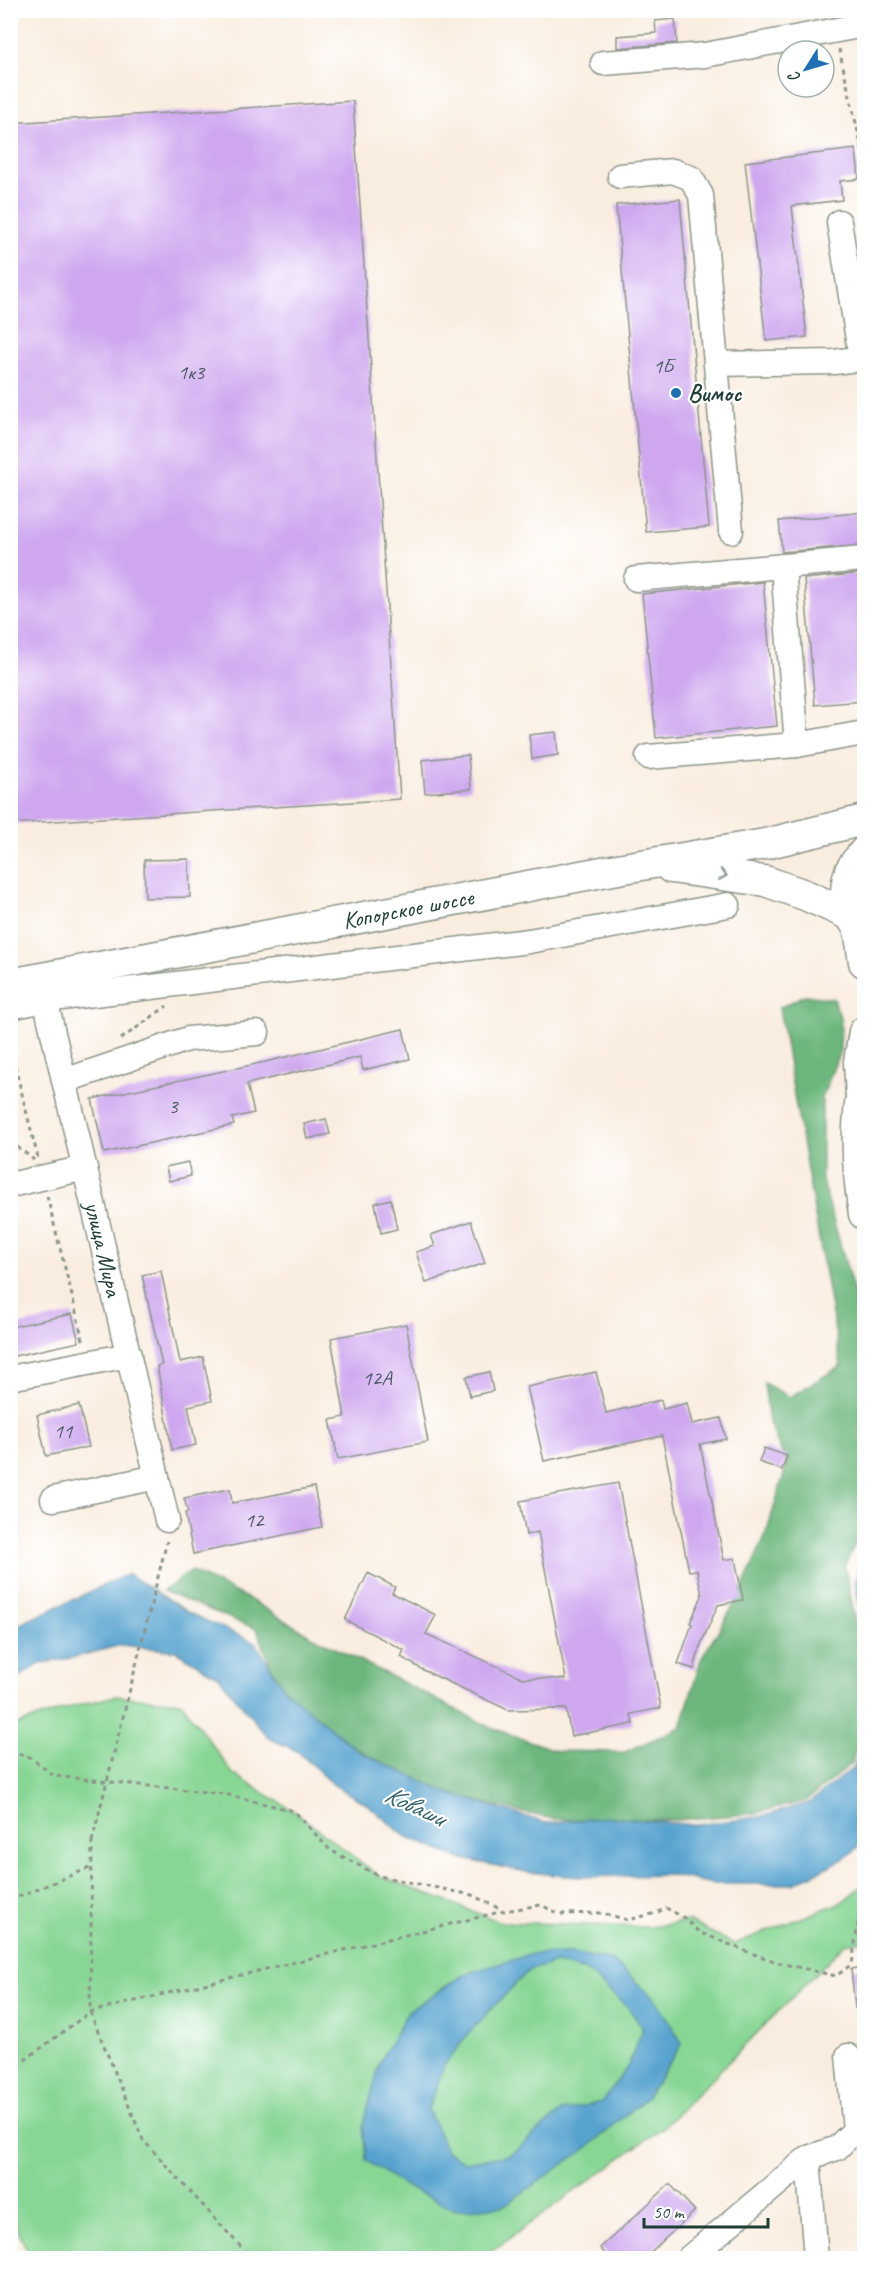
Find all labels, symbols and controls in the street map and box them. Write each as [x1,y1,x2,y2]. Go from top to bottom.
north arrow [776,39,836,99]
text: С [783,67,805,87]
house number: 1Б [653,353,676,379]
house number: 1к3 [178,359,206,385]
place label: Вимос [688,378,743,408]
marker: Вимос [669,386,683,400]
one-way arrow [719,869,728,881]
street label: Копорское шоссе [340,881,478,936]
house number: 3 [168,1093,179,1119]
street label: улица Мира [77,1197,129,1301]
house number: 12А [362,1365,393,1391]
house number: 11 [54,1418,74,1444]
house number: 12 [245,1507,265,1533]
water label: Коваши [380,1777,454,1836]
scale bar [644,2191,768,2229]
text: 50 m [653,2201,686,2223]

